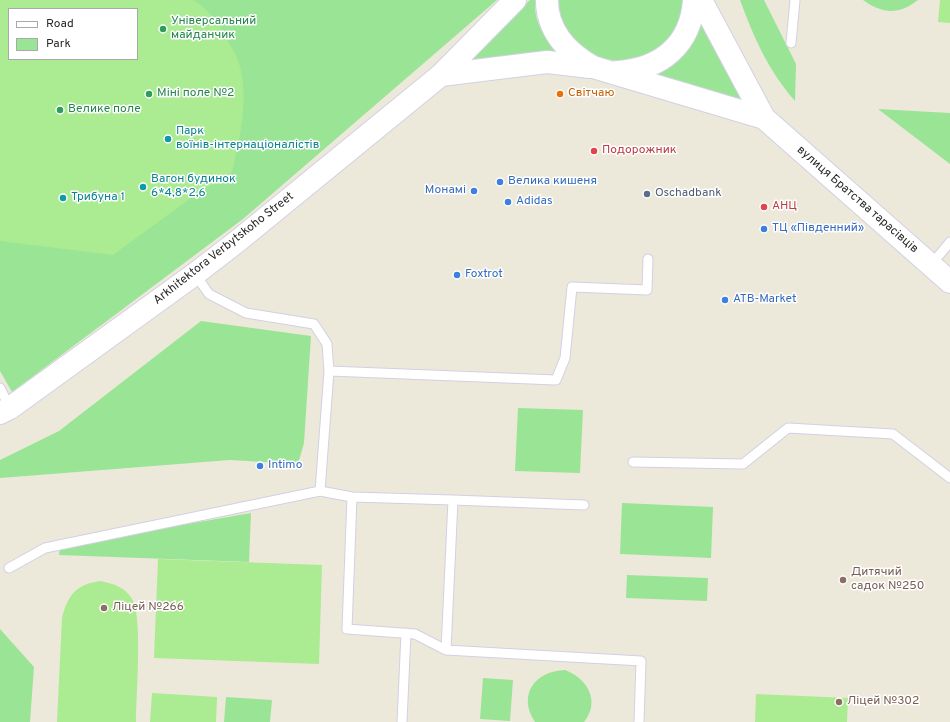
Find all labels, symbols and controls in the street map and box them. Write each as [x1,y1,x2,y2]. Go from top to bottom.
legend [8,8,138,60]
place label: Універсальний майданчик [171,15,256,43]
text: Road [46,16,74,32]
marker: Універсальний майданчик [158,24,168,34]
text: Park [46,36,71,52]
place label: Міні поле №2 [157,87,234,101]
place label: Світчаю [568,87,614,101]
marker: Міні поле №2 [144,89,154,99]
marker: Світчаю [555,89,565,99]
place label: Велике поле [68,103,141,117]
marker: Велике поле [55,105,65,115]
place label: Парк воїнів-інтернаціоналістів [176,125,319,153]
marker: Парк воїнів-інтернаціоналістів [163,134,173,144]
street label: вулиця Братства тарасівців [793,143,921,257]
place label: Подорожник [602,144,677,158]
marker: Подорожник [589,146,599,156]
place label: Вагон будинок 6*4,8*2,6 [151,173,236,201]
place label: Велика кишеня [508,175,597,189]
marker: Велика кишеня [495,177,505,187]
marker: Вагон будинок 6*4,8*2,6 [138,182,148,192]
place label: Монамі [425,184,466,198]
marker: Монамі [469,186,479,196]
place label: Oschadbank [655,187,722,201]
marker: Oschadbank [642,189,652,199]
street label: Arkhitektora Verbytskoho Street [151,190,297,308]
place label: Трибуна 1 [71,191,125,205]
marker: Трибуна 1 [58,193,68,203]
place label: Adidas [516,195,553,209]
marker: Adidas [503,197,513,207]
place label: АНЦ [772,200,797,214]
marker: АНЦ [759,202,769,212]
place label: ТЦ «Південний» [772,222,864,236]
marker: ТЦ «Південний» [759,224,769,234]
place label: Foxtrot [465,268,503,282]
marker: Foxtrot [452,270,462,280]
place label: ATB-Market [733,293,796,307]
marker: ATB-Market [720,295,730,305]
place label: Intimo [268,459,302,473]
marker: Intimo [255,461,265,471]
place label: Дитячий садок №250 [851,566,924,594]
marker: Дитячий садок №250 [838,575,848,585]
place label: Ліцей №266 [112,601,184,615]
marker: Ліцей №266 [99,603,109,613]
place label: Ліцей №302 [847,695,919,709]
marker: Ліцей №302 [834,697,844,707]

